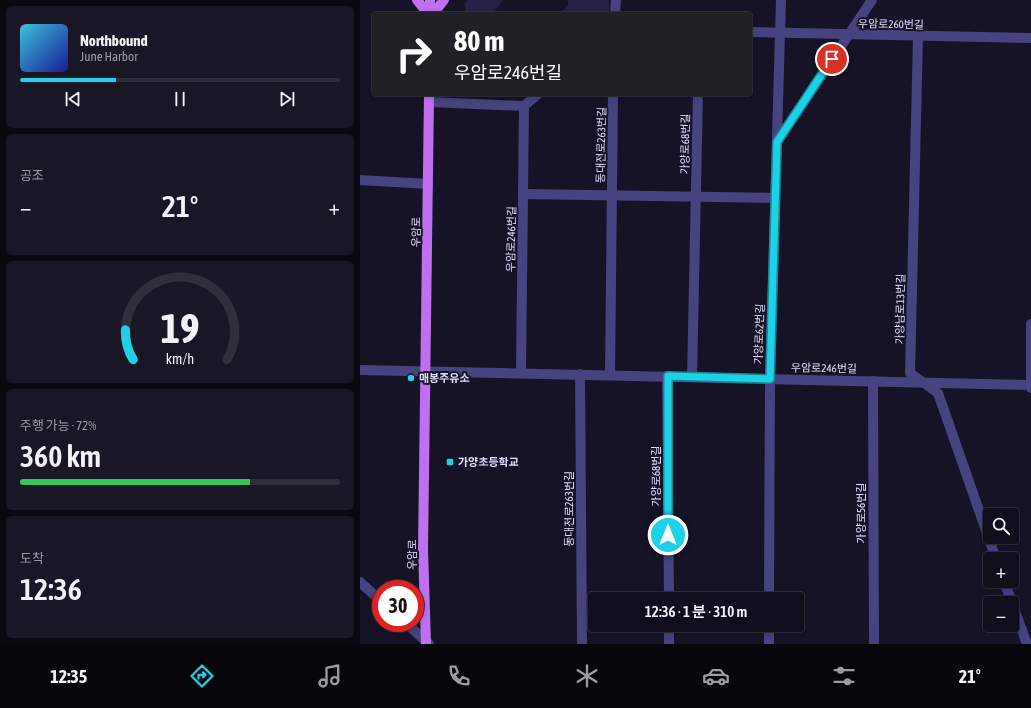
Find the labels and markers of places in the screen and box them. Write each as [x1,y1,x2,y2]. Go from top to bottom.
pin [815,42,849,76]
place label: 매봉주유소 [419,372,470,384]
marker: 매봉주유소 [406,373,416,383]
place label: 가양초등학교 [458,456,519,468]
marker: 가양초등학교 [445,457,455,467]

